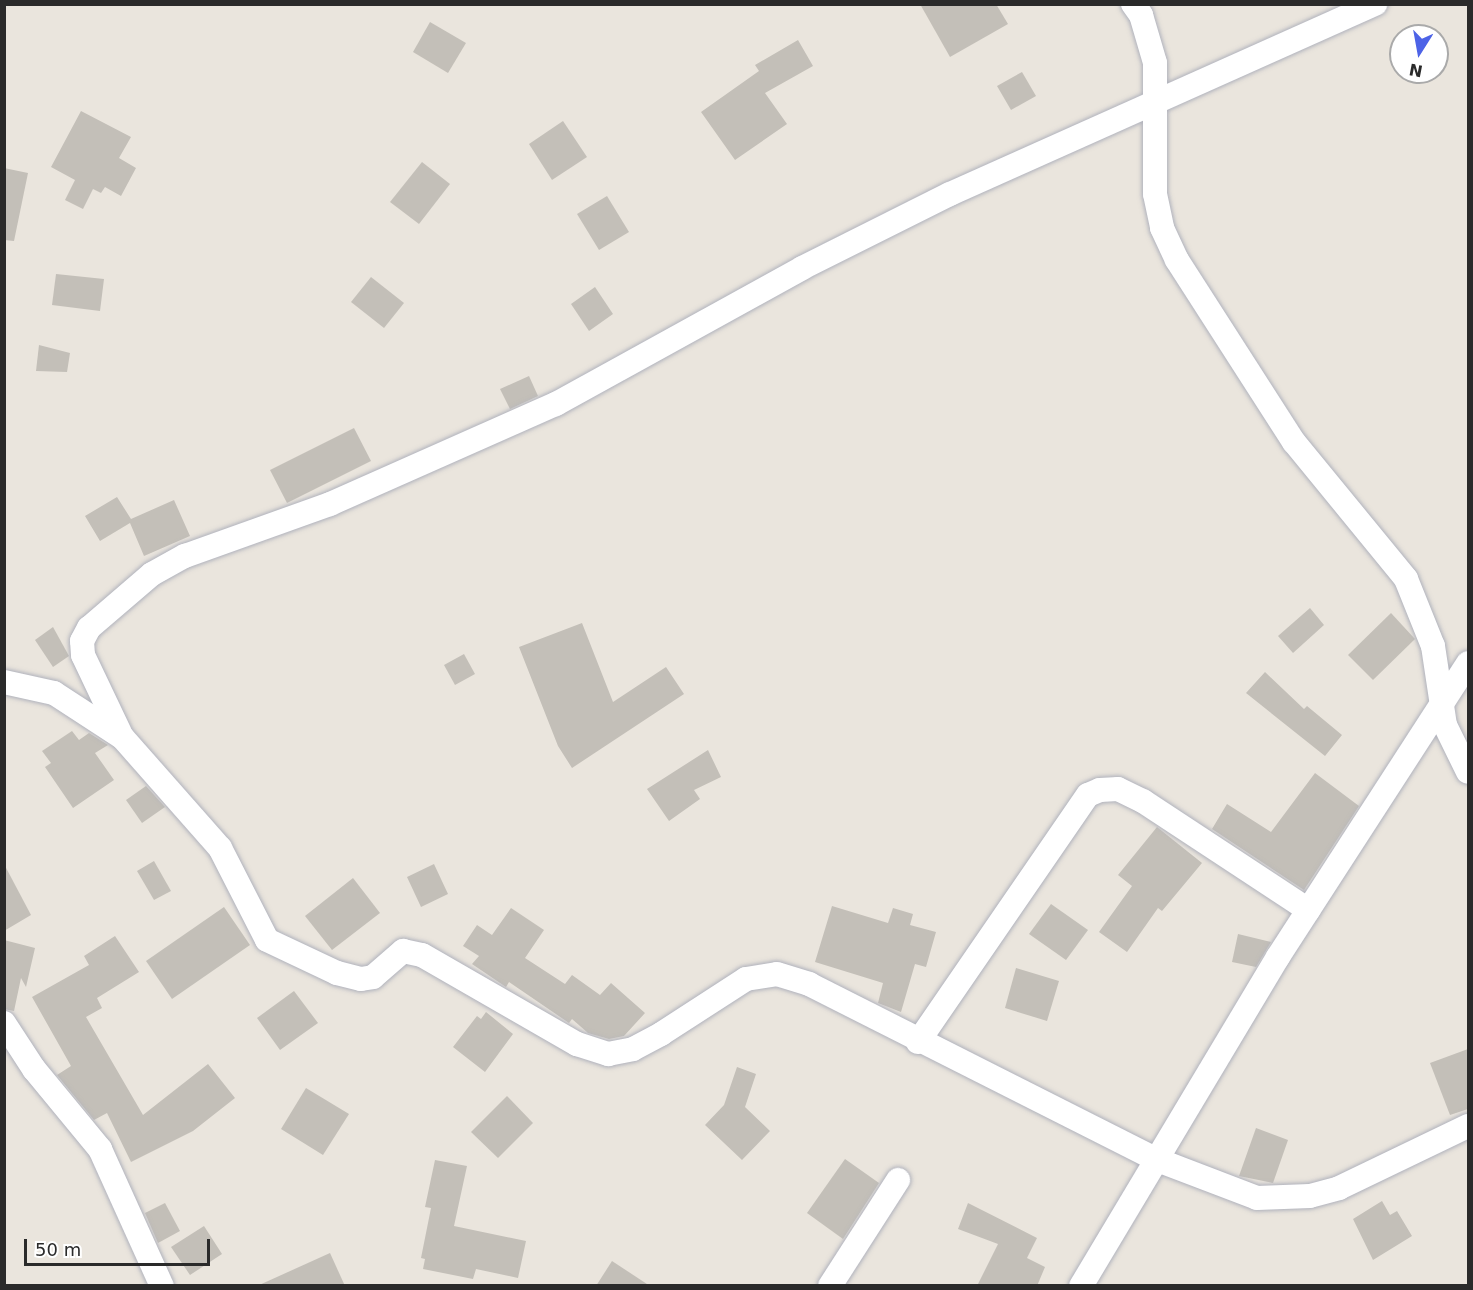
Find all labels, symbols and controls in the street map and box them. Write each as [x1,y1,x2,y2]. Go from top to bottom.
north arrow [1389,24,1449,84]
text: N [1407,60,1424,81]
scale bar [27,1227,213,1265]
text: 50 m [35,1239,81,1260]

